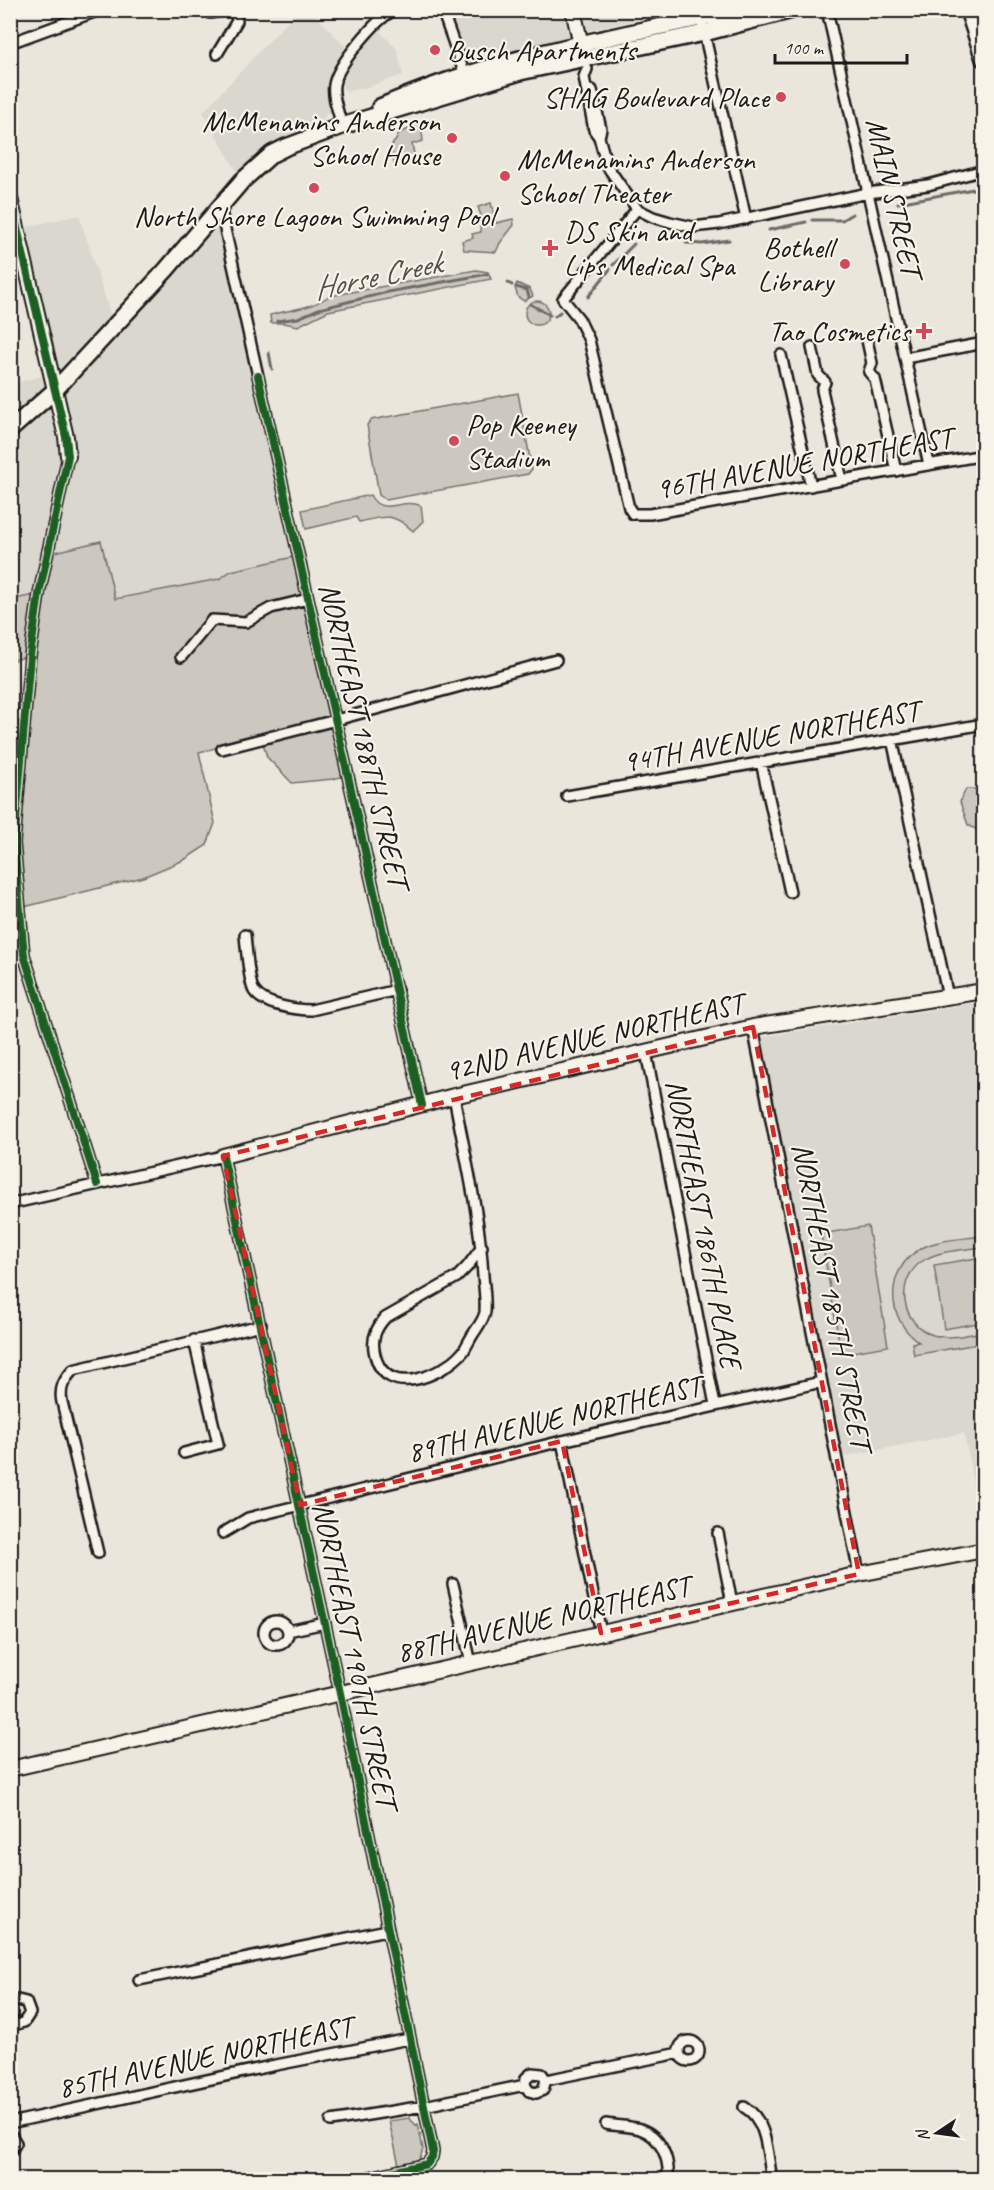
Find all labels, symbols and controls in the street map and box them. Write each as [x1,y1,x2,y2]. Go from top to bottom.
scale bar [775,27,907,65]
place label: Busch Apartments [447,31,639,69]
text: 100 m [784,37,825,59]
marker: Busch Apartments [428,43,442,57]
place label: SHAG Boulevard Place [543,78,771,116]
marker: SHAG Boulevard Place [774,90,788,104]
place label: McMenamins Anderson School House [202,102,442,174]
street label: MAIN STREET [857,114,932,287]
marker: McMenamins Anderson School House [445,131,459,145]
place label: McMenamins Anderson School Theater [517,140,756,212]
marker: McMenamins Anderson School Theater [498,169,512,183]
marker: North Shore Lagoon Swimming Pool [307,181,321,195]
place label: North Shore Lagoon Swimming Pool [134,197,499,235]
place label: DS Skin and Lips Medical Spa [564,212,736,284]
place label: Bothell Library [757,228,838,300]
marker: DS Skin and Lips Medical Spa [541,239,559,257]
water label: Horse Creek [310,241,450,309]
marker: Bothell Library [838,257,852,271]
place label: Tao Cosmetics [768,312,913,350]
marker: Tao Cosmetics [915,322,933,340]
place label: Pop Keeney Stadium [466,405,578,477]
street label: 96TH AVENUE NORTHEAST [653,417,961,508]
marker: Pop Keeney Stadium [447,434,461,448]
street label: NORTHEAST 188TH STREET [310,579,419,898]
street label: 94TH AVENUE NORTHEAST [620,690,928,781]
street label: 92ND AVENUE NORTHEAST [441,983,753,1090]
street label: NORTHEAST 186TH PLACE [657,1076,751,1375]
street label: NORTHEAST 185TH STREET [784,1140,882,1459]
street label: 89TH AVENUE NORTHEAST [403,1365,711,1471]
street label: NORTHEAST 190TH STREET [304,1499,407,1818]
street label: 88TH AVENUE NORTHEAST [392,1565,700,1671]
street label: 85TH AVENUE NORTHEAST [54,2006,362,2107]
north arrow [907,2103,967,2163]
text: N [912,2126,934,2143]

